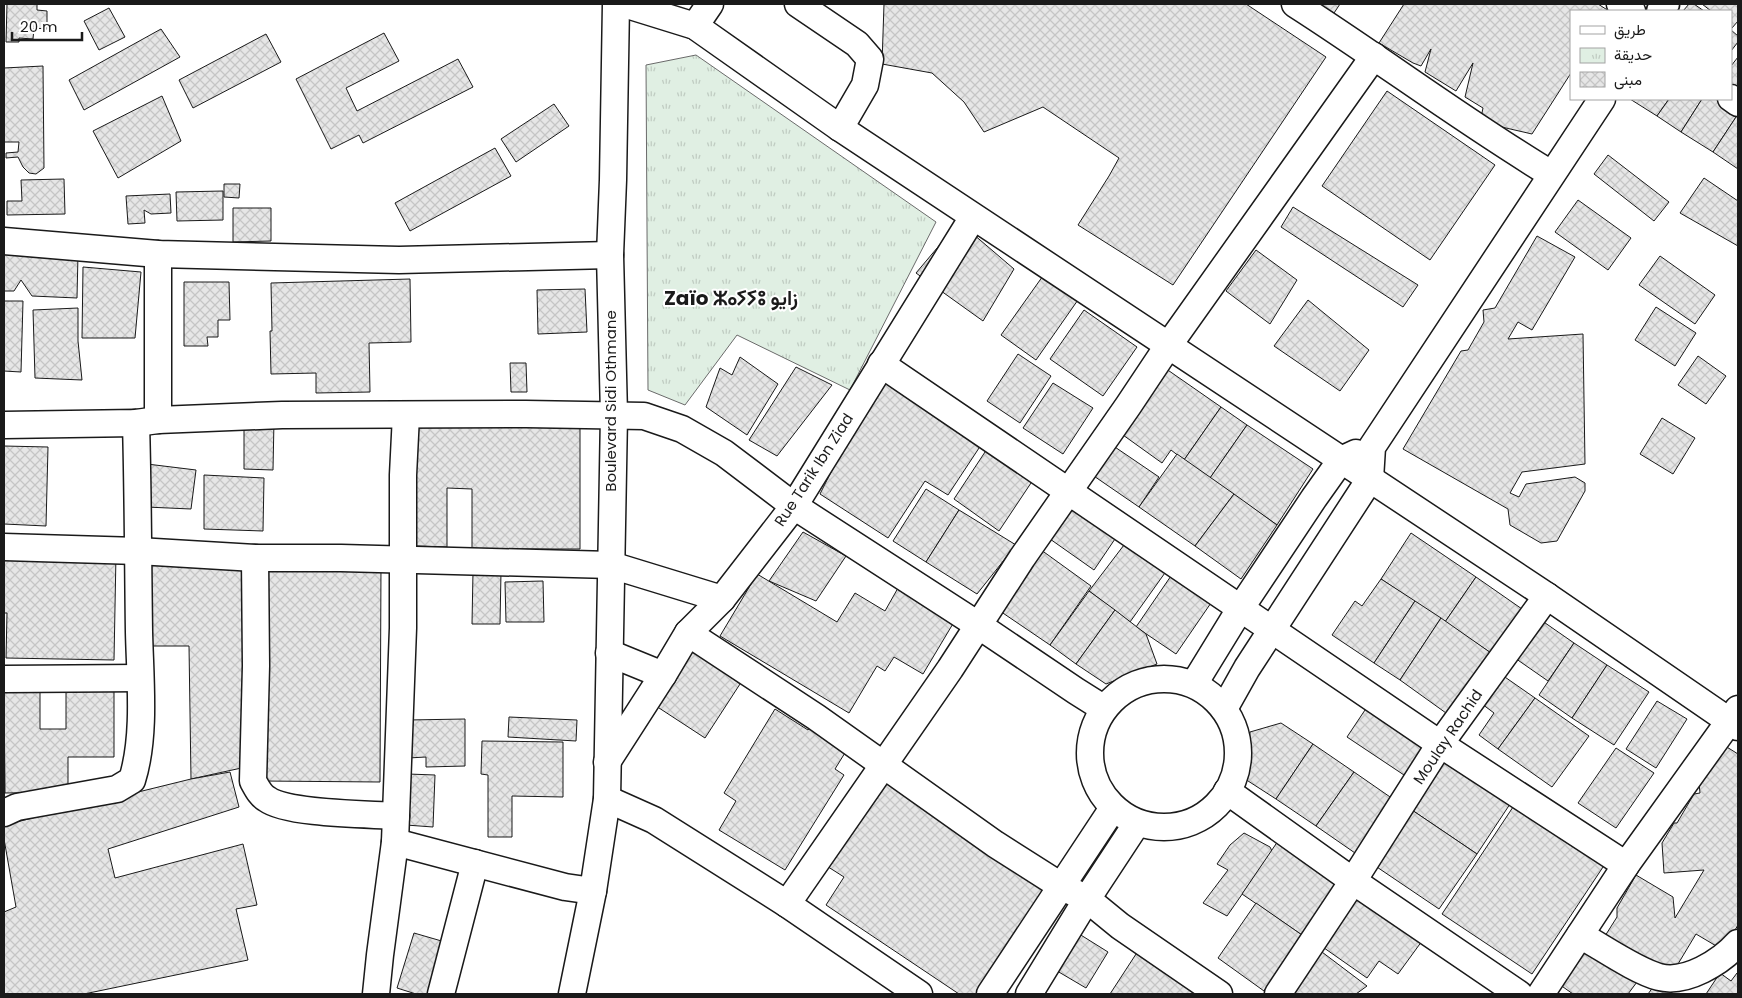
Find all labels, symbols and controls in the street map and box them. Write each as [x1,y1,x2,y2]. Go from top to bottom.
scale bar [12,10,82,42]
legend [1570,10,1732,100]
text: 20 m [20,16,58,37]
text: طريق [1614,19,1646,40]
text: حديقة [1614,44,1652,65]
text: مبنى [1614,69,1642,90]
district label: Zaïo ⵣⴰⵢⵢⵓ زايو [664,284,798,312]
street label: Boulevard Sidi Othmane [600,310,621,492]
street label: Rue Tarik Ibn Ziad [769,409,858,530]
street label: Moulay Rachid [1408,685,1487,788]

